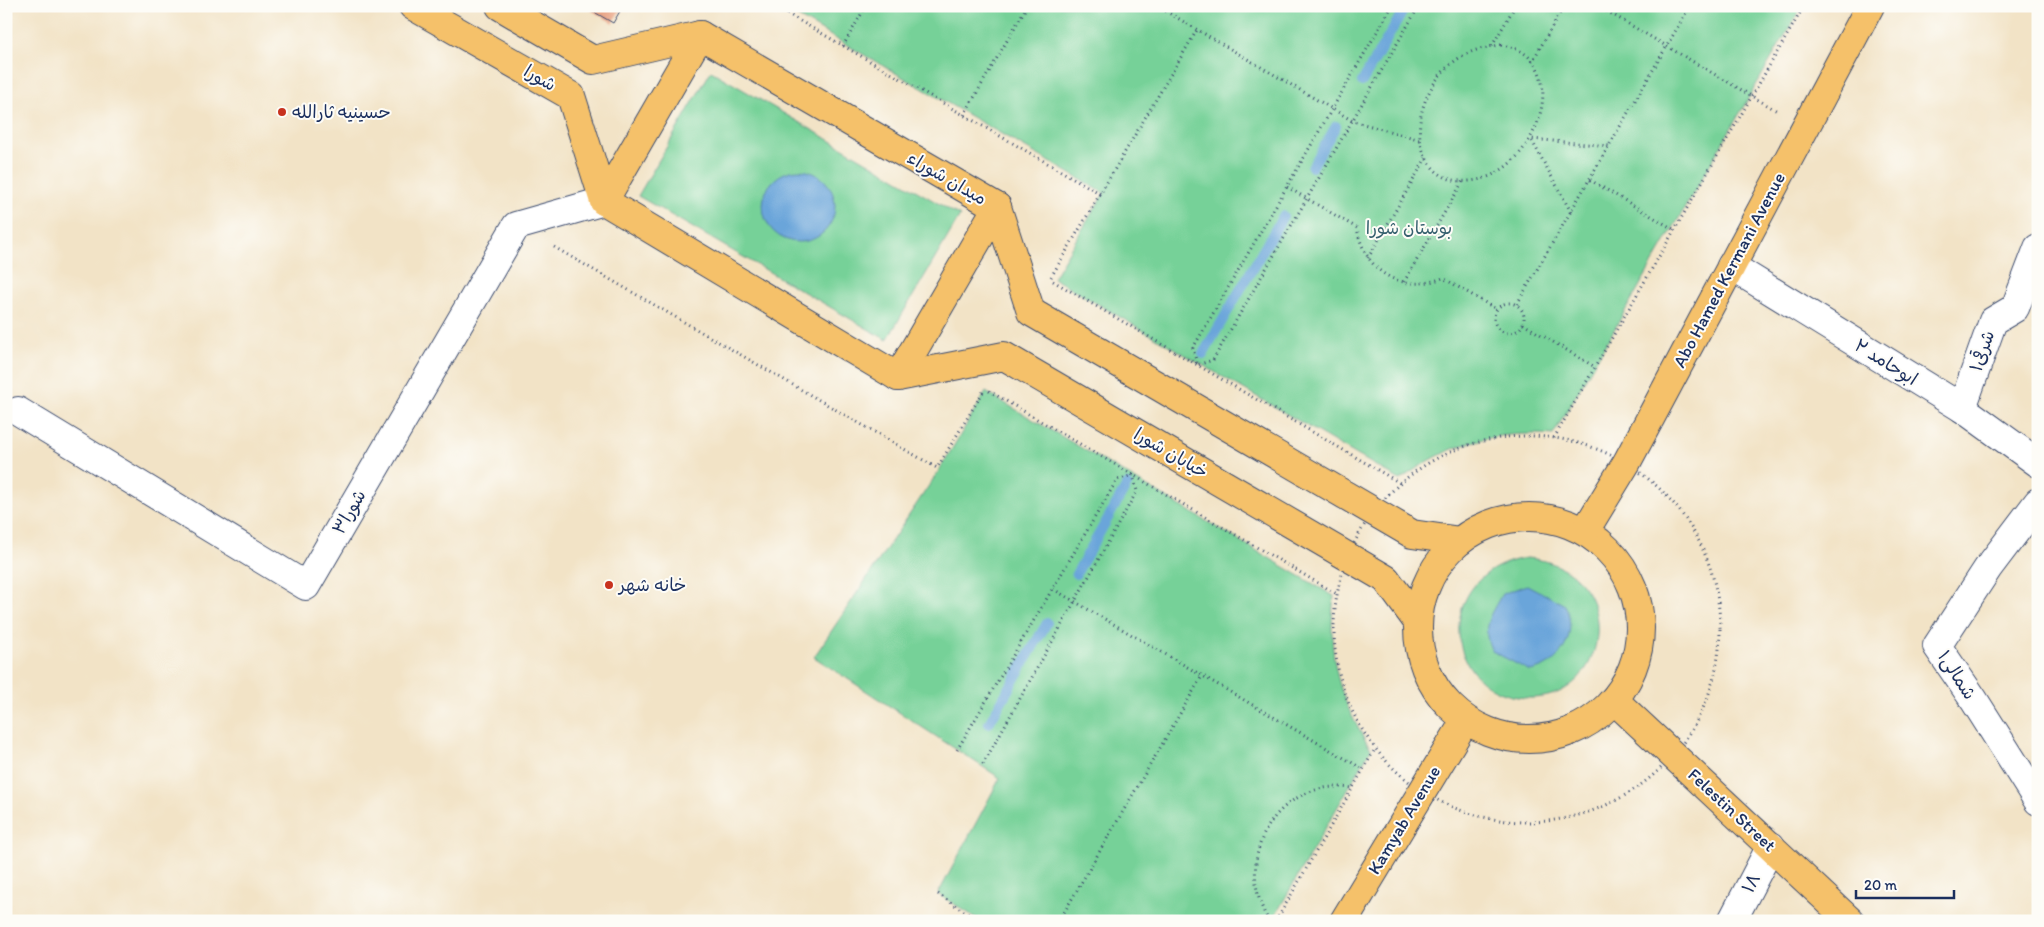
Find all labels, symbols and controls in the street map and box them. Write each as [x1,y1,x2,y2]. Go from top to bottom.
street label: شورا [520,60,560,96]
place label: حسینیه ثارالله [292,101,391,123]
marker: حسینیه ثارالله [276,106,288,118]
street label: میدان شوراء [903,147,991,210]
street label: Abo Hamed Kermani Avenue [1668,169,1790,371]
park label: بوستان شورا [1366,217,1452,239]
street label: شرقی۱ [1964,327,1999,374]
street label: ابوحامد ۲ [1850,334,1922,390]
street label: خیابان شورا [1130,423,1212,483]
street label: شورا۳ [327,486,371,538]
place label: خانه شهر [617,574,686,596]
marker: خانه شهر [603,579,615,591]
street label: شمالی۱ [1933,646,1981,704]
street label: Kamyab Avenue [1363,762,1445,878]
street label: Felestin Street [1683,764,1781,857]
scale bar [1856,867,1954,899]
street label: ۱۸ [1737,869,1765,897]
text: 20 m [1864,876,1898,894]

